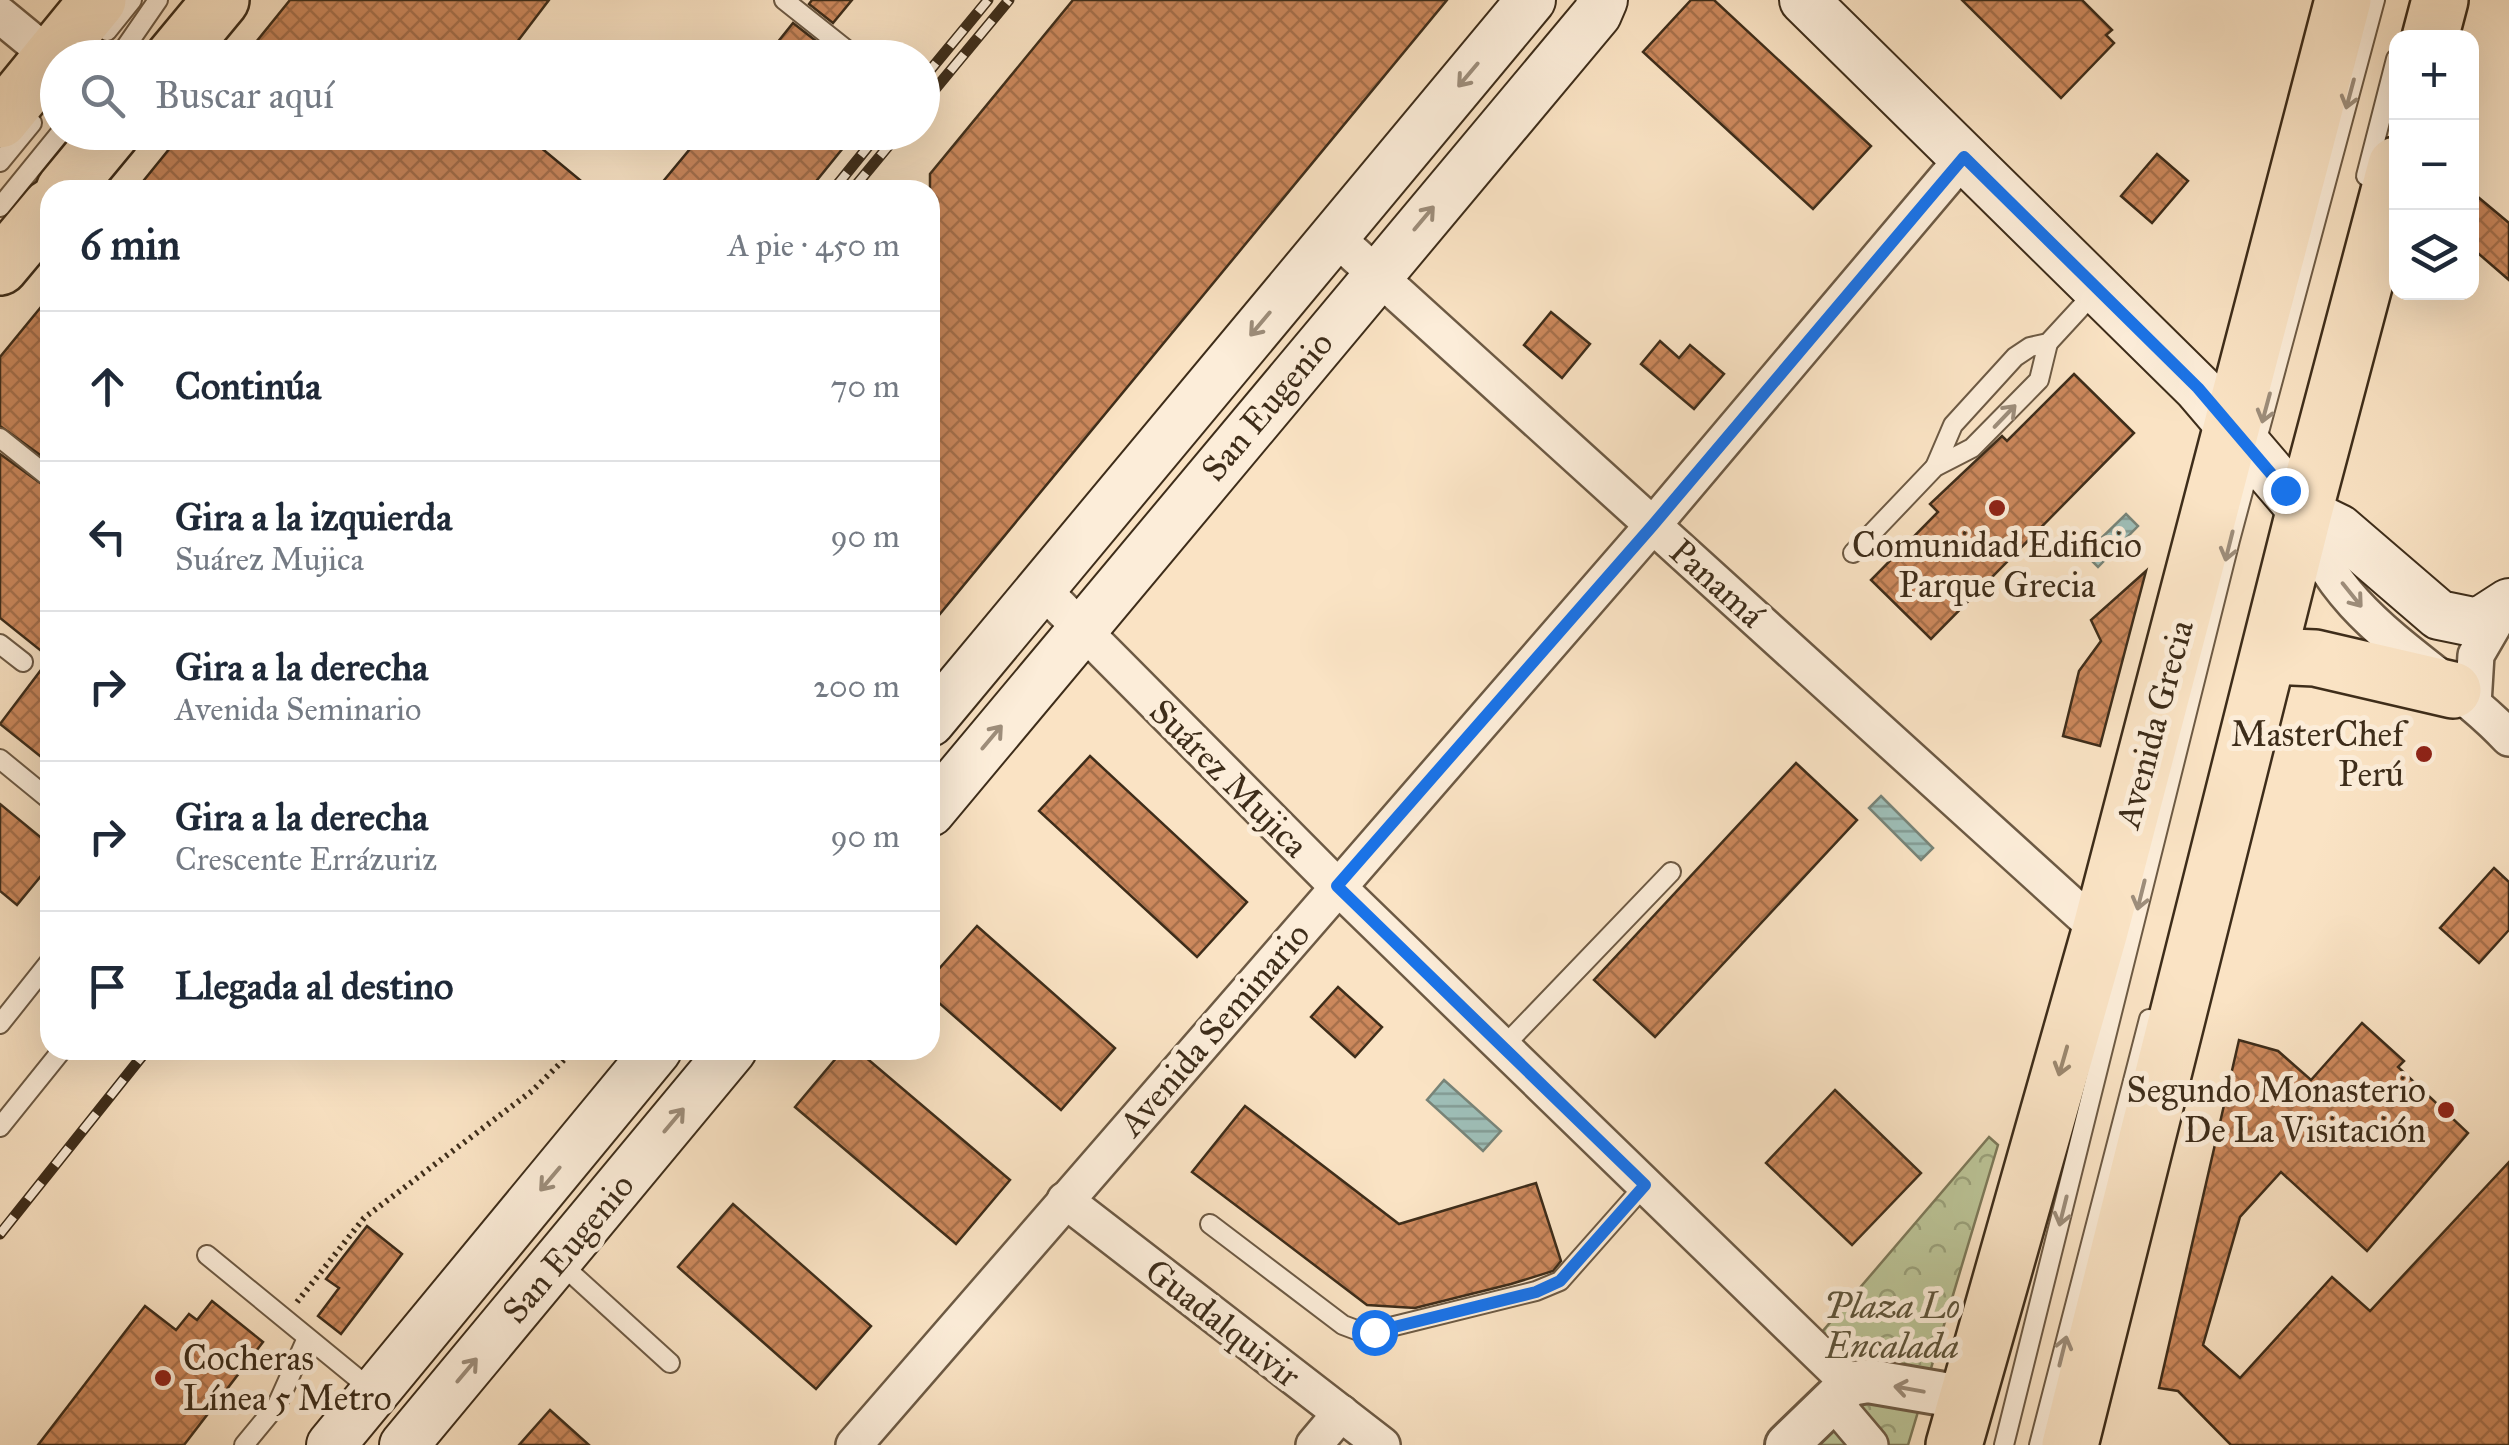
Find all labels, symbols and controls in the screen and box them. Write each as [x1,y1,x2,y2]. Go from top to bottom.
map controls [2389,30,2479,300]
button: + [2389,30,2479,120]
search box [40,40,940,150]
one-way arrow [1457,61,1479,87]
icon: search [75,68,130,123]
text: Buscar aquí [155,72,334,118]
one-way arrow [2339,78,2358,109]
button: − [2389,120,2479,210]
one-way arrow [1412,206,1435,231]
button: layers [2389,210,2479,300]
text: 6 min [80,219,180,271]
text: A pie · 450 m [728,226,900,265]
one-way arrow [1249,311,1271,337]
street label: San Eugenio [1192,323,1342,490]
icon: ahead [80,359,135,414]
text: Continúa [175,363,321,409]
text: 70 m [831,367,900,406]
one-way arrow [2255,392,2274,423]
one-way arrow [1993,404,2017,428]
route end [2263,468,2309,514]
text: Gira a la izquierda [175,494,452,540]
marker: Comunidad Edificio Parque Grecia [1986,497,2008,519]
icon: left [80,509,135,564]
text: 90 m [830,517,900,556]
place label: Comunidad Edificio Parque Grecia [1852,524,2142,607]
one-way arrow [2219,529,2237,561]
street label: Panamá [1661,530,1773,637]
text: Suárez Mujica [175,540,364,579]
one-way arrow [2340,582,2362,608]
street label: Avenida Grecia [2106,615,2203,835]
text: Gira a la derecha [175,644,428,690]
icon: right [80,659,135,714]
text: 200 m [813,667,900,706]
text: Avenida Seminario [175,690,421,729]
street label: Suárez Mujica [1140,690,1317,867]
place label: MasterChef Perú [2231,713,2409,796]
one-way arrow [981,724,1003,750]
marker: MasterChef Perú [2413,743,2435,765]
text: Gira a la derecha [175,794,428,840]
icon: right [80,809,135,864]
text: 90 m [830,817,900,856]
text: Crescente Errázuriz [175,840,437,879]
one-way arrow [2131,879,2150,910]
street label: Avenida Seminario [1108,914,1319,1147]
icon: arrive [80,959,135,1014]
text: Llegada al destino [175,963,454,1009]
one-way arrow [2053,1045,2071,1076]
place label: Segundo Monasterio De La Visitación [2127,1069,2426,1152]
marker: Segundo Monasterio De La Visitación [2435,1099,2457,1121]
one-way arrow [663,1107,685,1133]
street label: San Eugenio [493,1165,643,1332]
one-way arrow [540,1165,562,1191]
one-way arrow [2052,1195,2071,1226]
street label: Guadalquivir [1137,1250,1309,1398]
park label: Plaza Lo Encalada [1824,1285,1960,1368]
route start [1352,1310,1398,1356]
one-way arrow [2055,1335,2074,1367]
place label: Cocheras Línea 5 Metro [183,1337,392,1420]
one-way arrow [455,1358,478,1383]
marker: Cocheras Línea 5 Metro [152,1367,174,1389]
one-way arrow [1893,1379,1925,1398]

